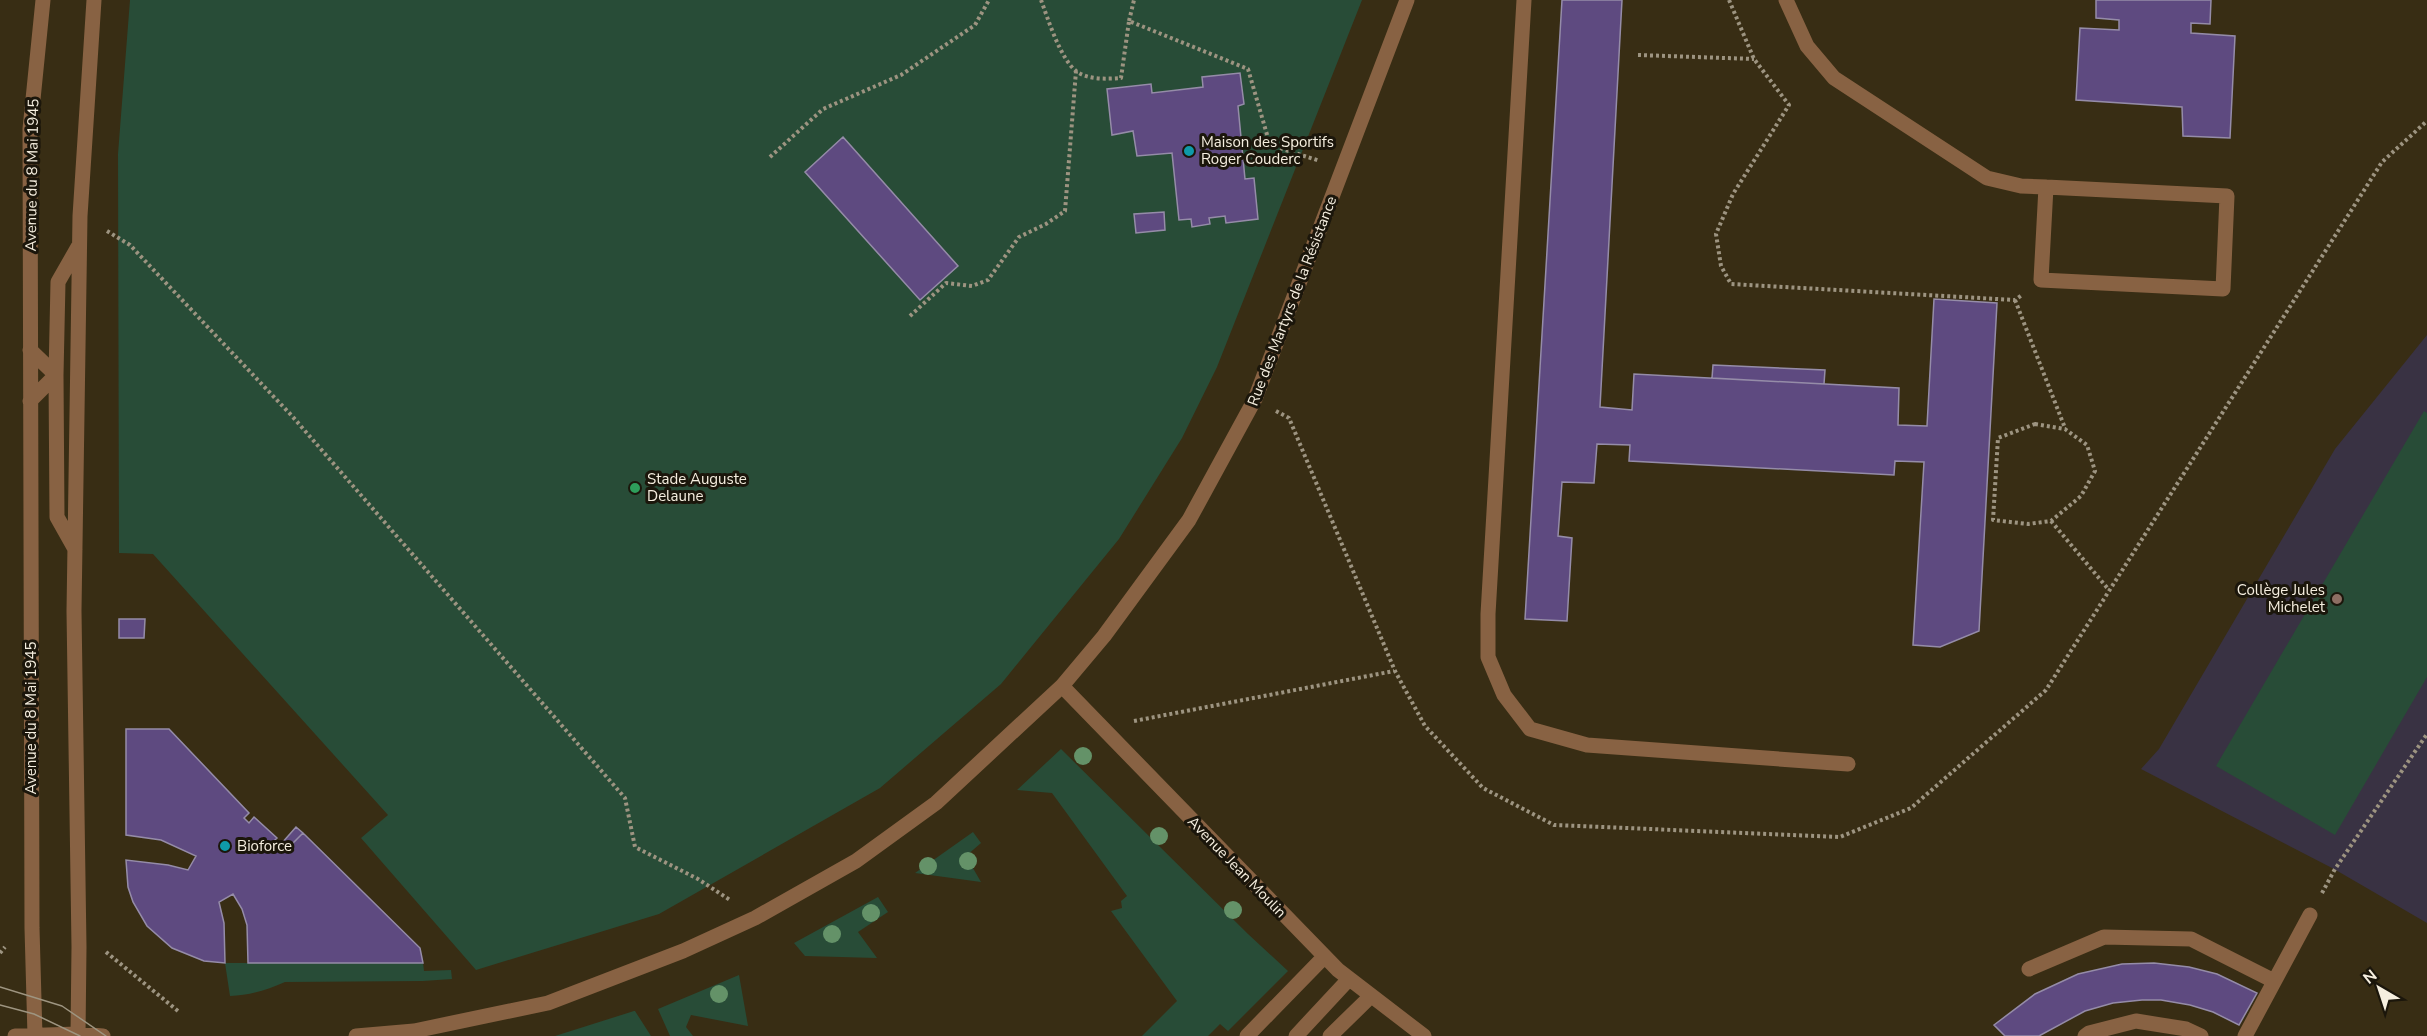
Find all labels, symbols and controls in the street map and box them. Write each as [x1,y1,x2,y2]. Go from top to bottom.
street label: Avenue du 8 Mai 1945 [21,98,43,252]
place label: Maison des Sportifs Roger Couderc [1201,132,1334,169]
marker: Maison des Sportifs Roger Couderc [1182,144,1196,158]
street label: Rue des Martyrs de la Résistance [1243,193,1341,409]
place label: Stade Auguste Delaune [647,469,747,506]
marker: Stade Auguste Delaune [628,481,642,495]
place label: Collège Jules Michelet [2237,580,2326,617]
marker: Collège Jules Michelet [2330,592,2344,606]
street label: Avenue du 8 Mai 1945 [21,642,41,794]
street label: Avenue Jean Moulin [1183,812,1291,922]
place label: Bioforce [237,836,292,856]
marker: Bioforce [218,839,232,853]
north arrow [2349,958,2409,1018]
text: N [2359,965,2382,989]

